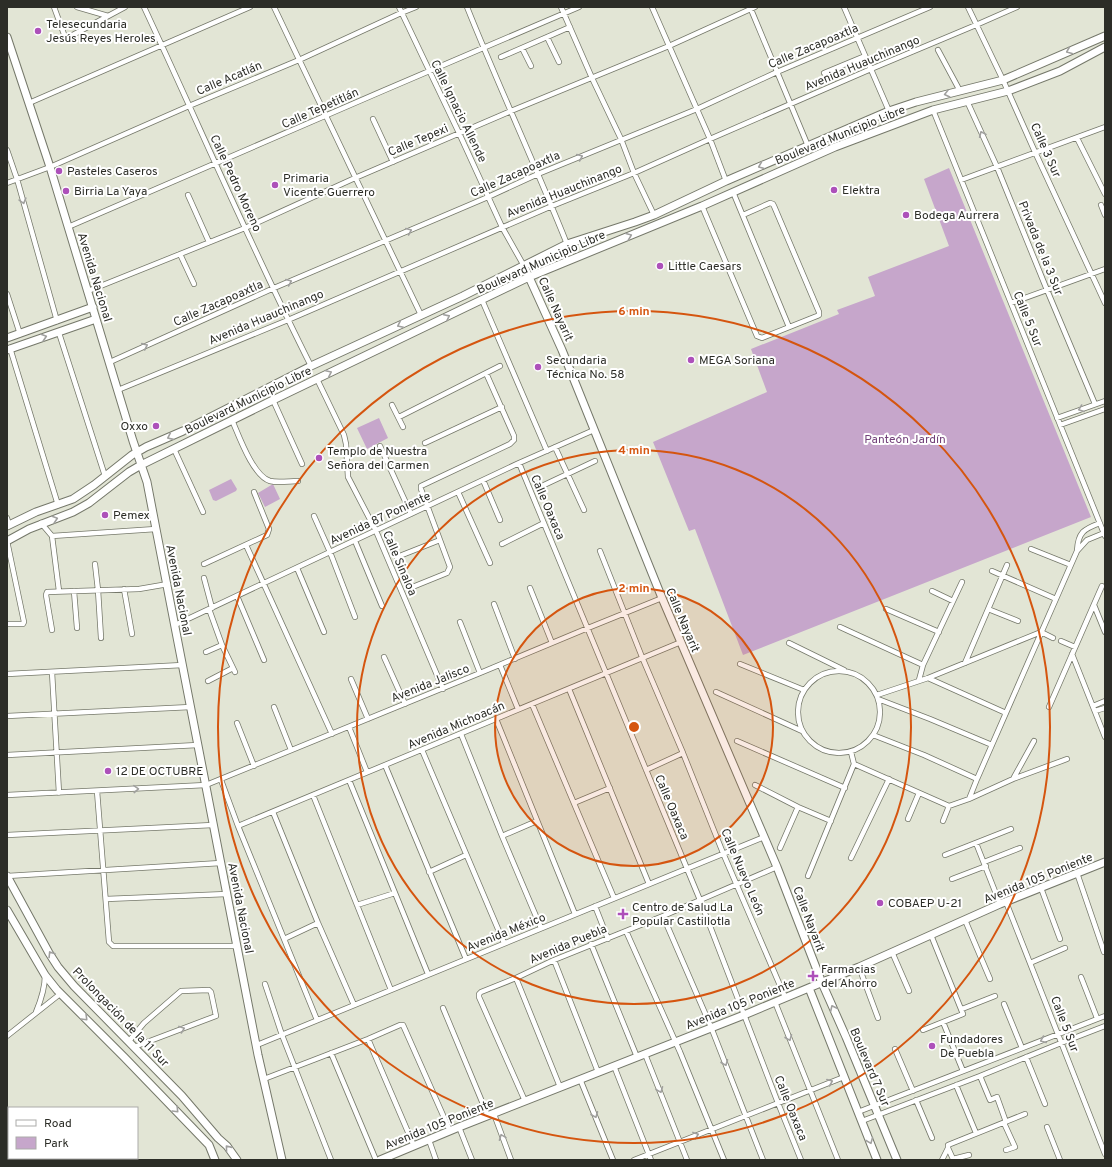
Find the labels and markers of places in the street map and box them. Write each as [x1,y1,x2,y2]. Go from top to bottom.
place label: Telesecundaria Jesús Reyes Heroles [46,17,156,47]
marker: Telesecundaria Jesús Reyes Heroles [33,26,43,36]
place label: Pasteles Caseros [67,164,158,180]
marker: Pasteles Caseros [54,166,64,176]
place label: Primaria Vicente Guerrero [283,171,375,201]
marker: Primaria Vicente Guerrero [270,180,280,190]
place label: Elektra [842,183,880,199]
place label: Birria La Yaya [74,184,147,200]
marker: Elektra [829,185,839,195]
marker: Birria La Yaya [61,186,71,196]
place label: Bodega Aurrera [914,208,999,224]
marker: Bodega Aurrera [901,210,911,220]
place label: Little Caesars [668,259,742,275]
marker: Little Caesars [655,261,665,271]
place label: Secundaria Técnica No. 58 [546,353,625,383]
place label: MEGA Soriana [699,353,775,369]
marker: MEGA Soriana [686,355,696,365]
marker: Secundaria Técnica No. 58 [533,362,543,372]
place label: Oxxo [120,419,148,435]
marker: Oxxo [151,421,161,431]
place label: Templo de Nuestra Señora del Carmen [327,444,429,474]
marker: Templo de Nuestra Señora del Carmen [314,453,324,463]
place label: Pemex [113,508,150,524]
marker: Pemex [100,510,110,520]
centre of rings [627,720,641,734]
place label: 12 DE OCTUBRE [116,764,203,780]
marker: 12 DE OCTUBRE [103,766,113,776]
place label: COBAEP U-21 [888,896,962,912]
marker: COBAEP U-21 [875,898,885,908]
place label: Centro de Salud La Popular Castillotla [632,900,733,930]
marker: Centro de Salud La Popular Castillotla [617,908,629,920]
place label: Farmacias del Ahorro [821,962,877,992]
marker: Farmacias del Ahorro [808,971,818,981]
place label: Fundadores De Puebla [940,1032,1003,1062]
marker: Fundadores De Puebla [927,1041,937,1051]

